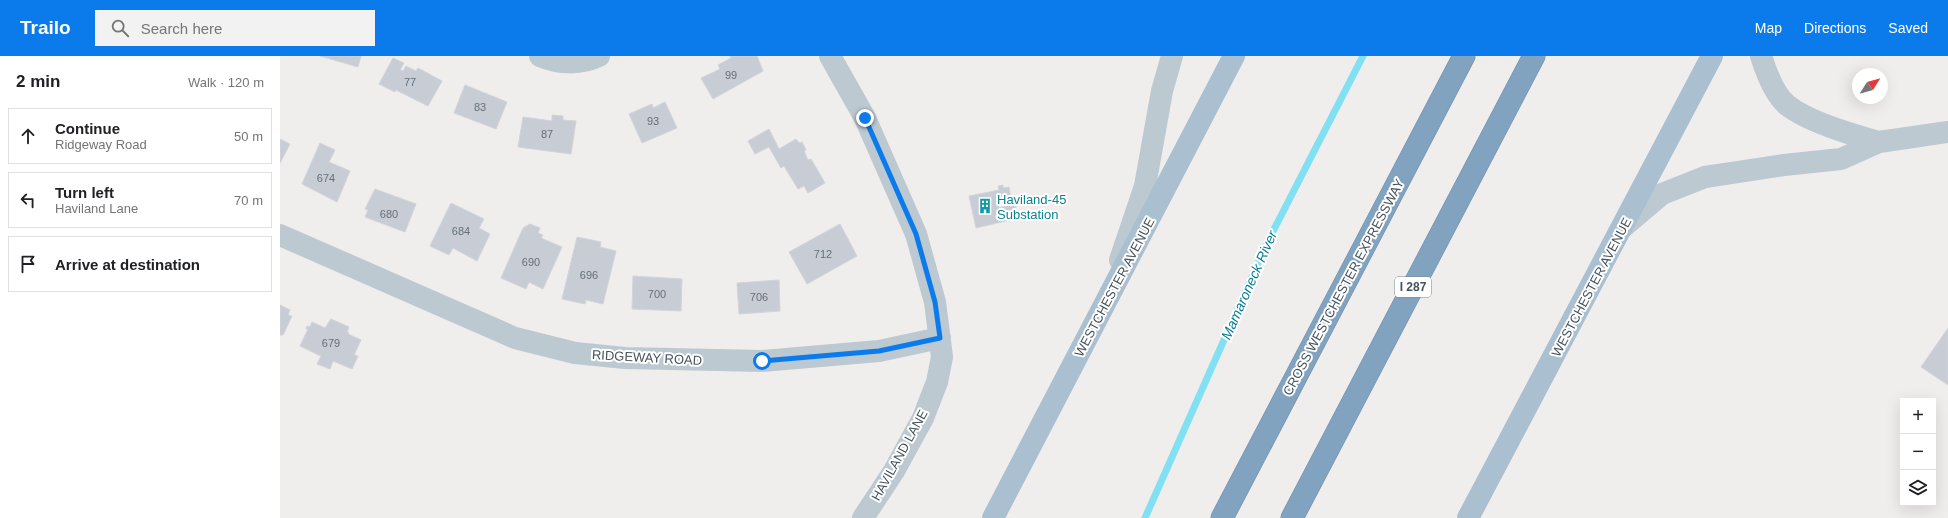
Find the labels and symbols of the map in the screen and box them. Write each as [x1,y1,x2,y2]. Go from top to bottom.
north arrow [1852,68,1888,104]
house number: 99 [725,69,737,81]
house number: 77 [404,76,416,88]
house number: 83 [474,101,486,113]
route end [856,109,874,127]
house number: 93 [647,115,659,127]
house number: 87 [541,128,553,140]
house number: 674 [317,172,335,184]
street label: CROSS WESTCHESTER EXPRESSWAY [1280,176,1407,398]
place label: Haviland-45 Substation [997,192,1066,222]
building icon: Haviland-45 Substation [976,197,994,215]
house number: 680 [380,208,398,220]
street label: WESTCHESTER AVENUE [1071,215,1158,359]
street label: WESTCHESTER AVENUE [1548,215,1635,359]
house number: 684 [452,225,470,237]
water label: Mamaroneck River [1218,227,1281,342]
house number: 712 [814,248,832,260]
house number: 690 [522,256,540,268]
house number: 696 [580,269,598,281]
road number: I 287 [1395,277,1431,297]
house number: 700 [648,288,666,300]
house number: 706 [750,291,768,303]
house number: 679 [322,337,340,349]
street label: RIDGEWAY ROAD [592,347,702,368]
route start [753,352,771,370]
street label: HAVILAND LANE [868,407,931,503]

